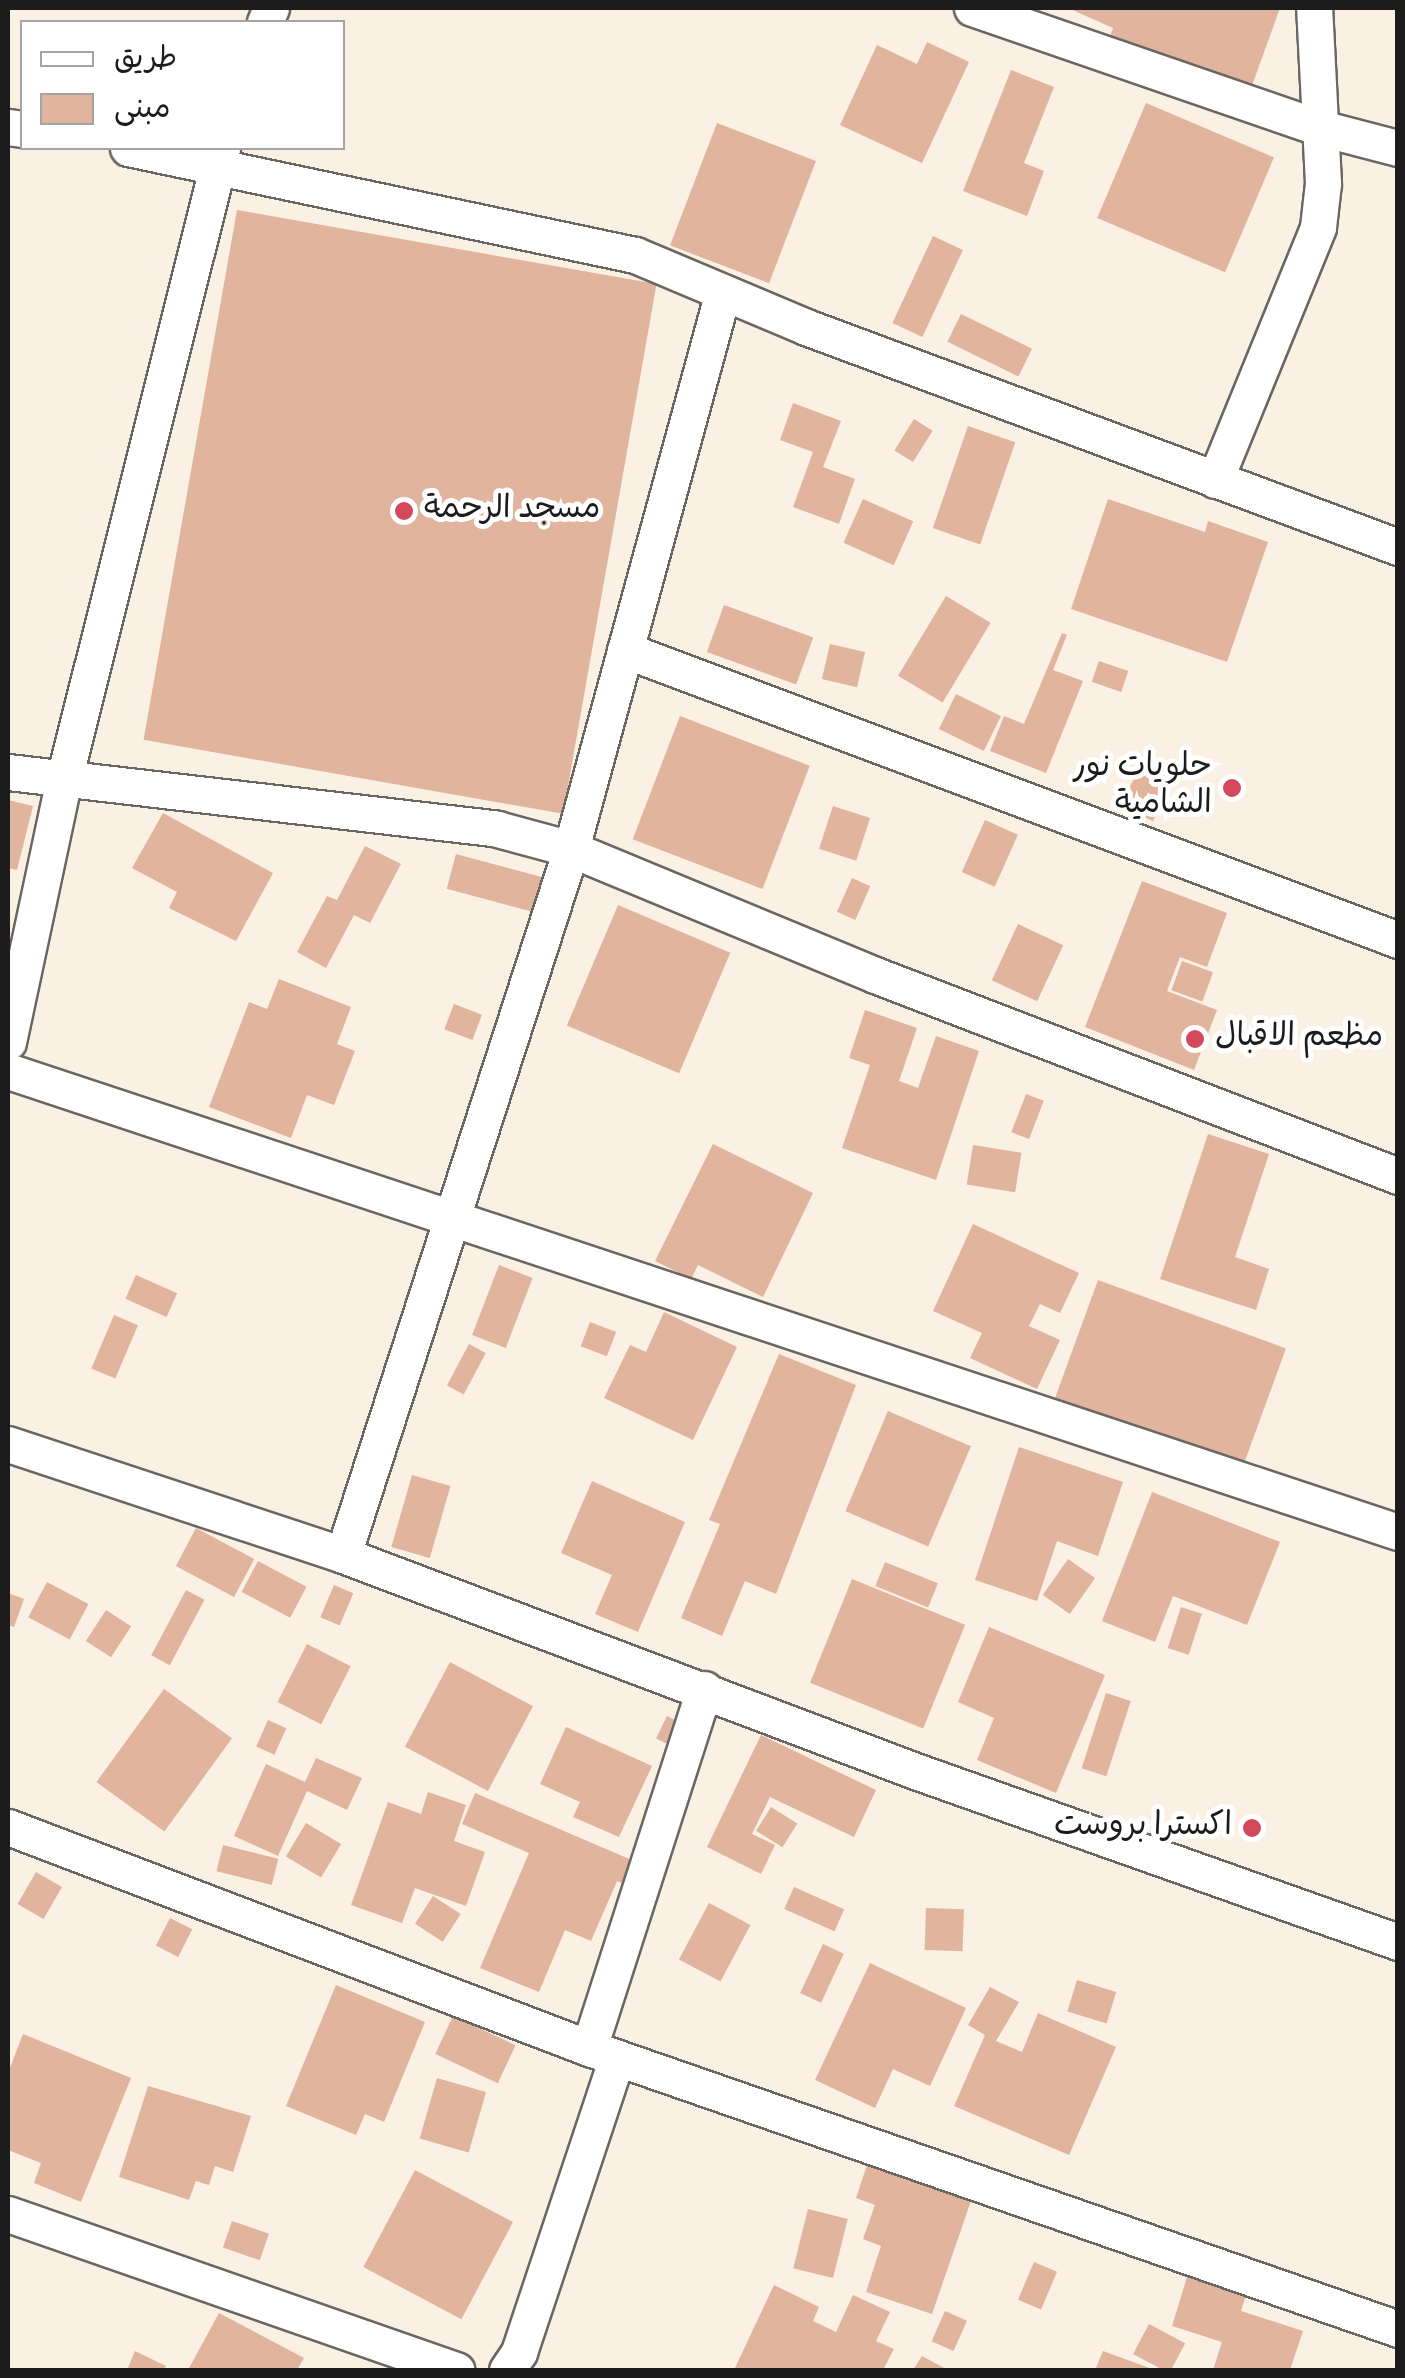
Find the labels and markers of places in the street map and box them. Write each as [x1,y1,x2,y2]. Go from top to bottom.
place label: مسجد الرحمة [424,492,600,530]
marker: مسجد الرحمة [393,500,415,522]
place label: حلويات نور الشامية [1073,751,1212,826]
marker: حلويات نور الشامية [1221,777,1243,799]
place label: مظعم الاقبال [1215,1020,1383,1058]
marker: مظعم الاقبال [1184,1028,1206,1050]
place label: اكسترا بروست [1054,1809,1232,1847]
marker: اكسترا بروست [1241,1817,1263,1839]

